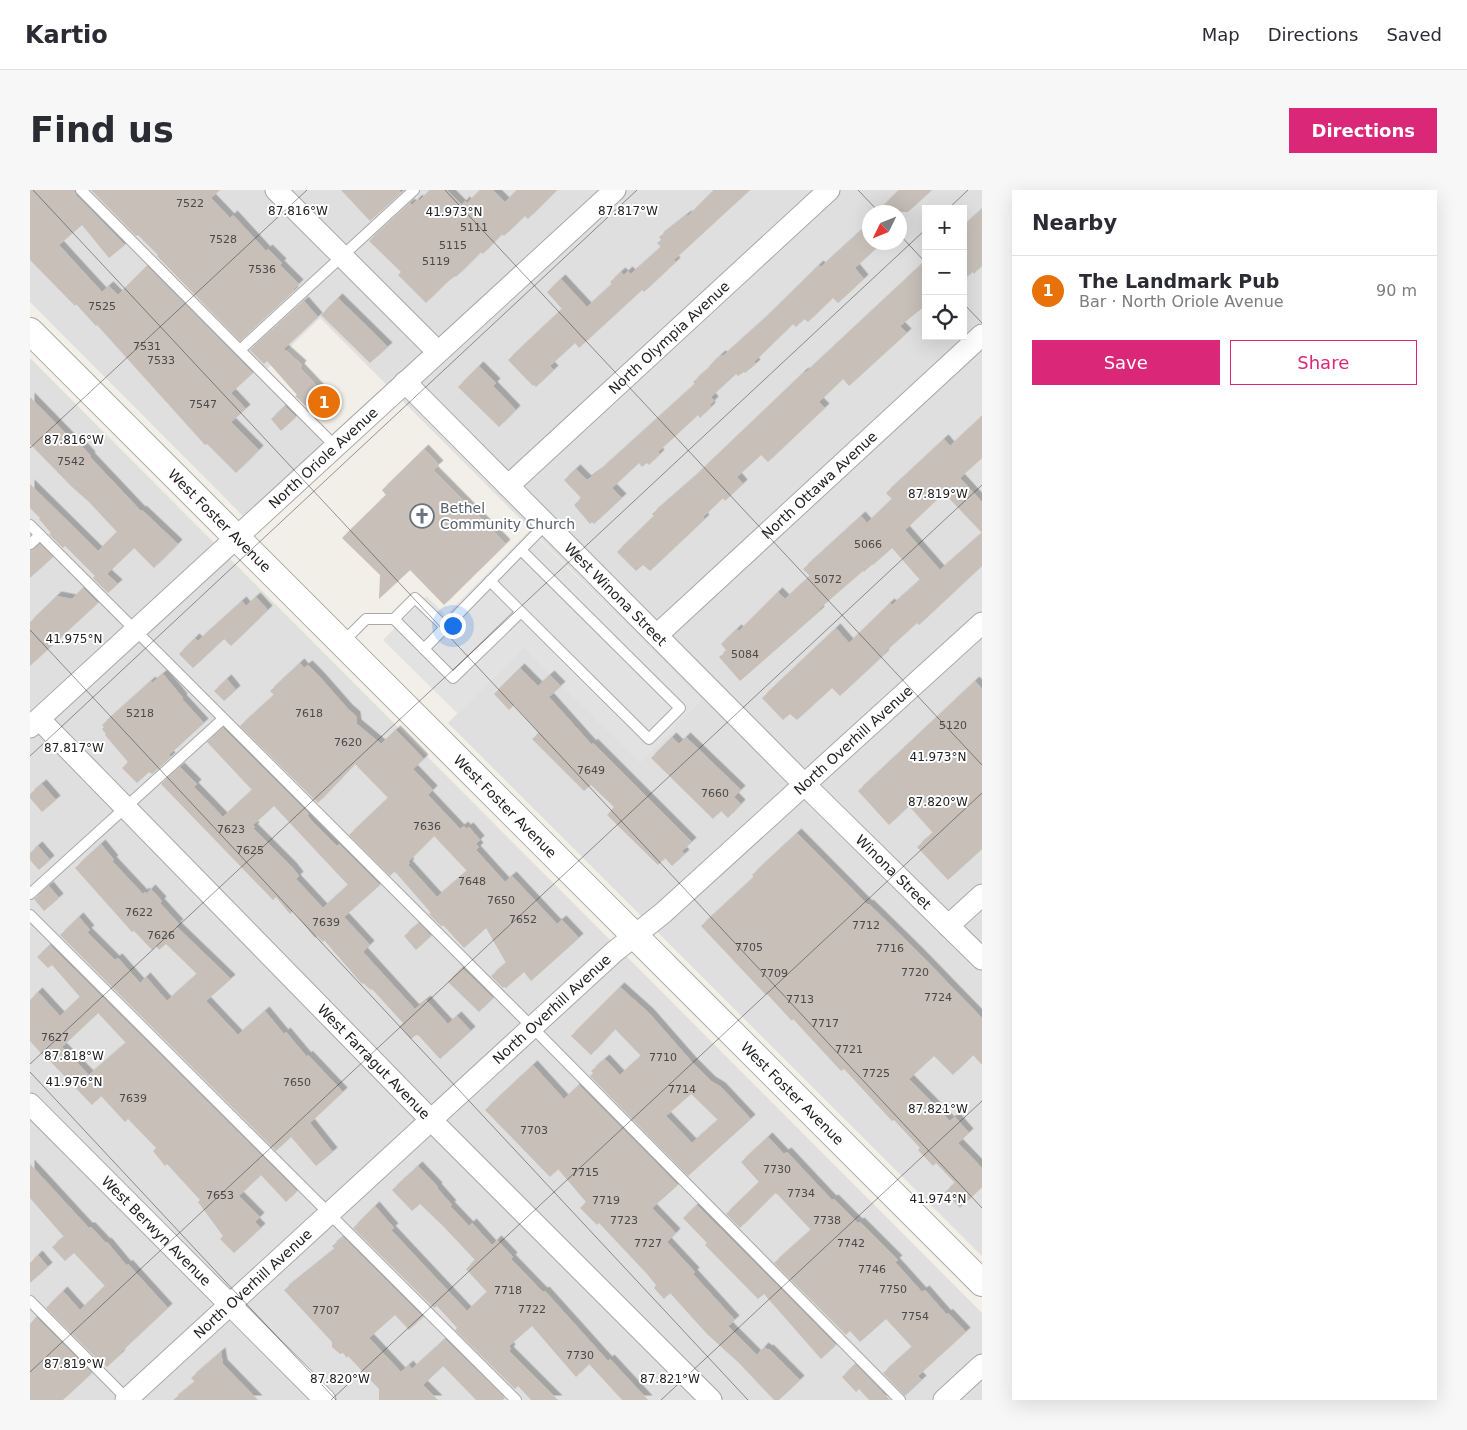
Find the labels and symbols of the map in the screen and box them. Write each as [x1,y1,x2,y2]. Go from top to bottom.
house number: 7522 [176,197,204,210]
text: 87.816°W [268,204,328,218]
text: 87.817°W [598,204,658,218]
text: 41.973°N [426,205,482,219]
north arrow [862,205,907,250]
house number: 5111 [460,221,488,234]
house number: 7528 [209,233,237,246]
house number: 5115 [439,239,467,252]
house number: 5119 [422,255,450,268]
house number: 7536 [248,263,276,276]
street label: North Olympia Avenue [605,278,733,397]
house number: 7525 [88,300,116,313]
house number: 7531 [133,340,161,353]
house number: 7533 [147,354,175,367]
pin: 1 [308,383,340,421]
house number: 7547 [189,398,217,411]
street label: North Oriole Avenue [266,404,381,512]
street label: North Ottawa Avenue [759,428,880,542]
text: 87.816°W [44,433,104,447]
house number: 7542 [57,455,85,468]
street label: West Foster Avenue [165,466,274,575]
text: 87.819°W [908,487,968,501]
place label: Bethel Community Church [440,500,575,532]
church icon: Bethel Community Church [409,503,435,529]
house number: 5066 [854,538,882,551]
street label: West Winona Street [561,539,670,649]
house number: 5072 [814,573,842,586]
your location [440,613,466,639]
text: 41.975°N [46,632,102,646]
house number: 5084 [731,648,759,661]
street label: North Overhill Avenue [791,682,916,798]
house number: 5218 [126,707,154,720]
house number: 7618 [295,707,323,720]
house number: 5120 [939,719,967,732]
house number: 7620 [334,736,362,749]
text: 87.817°W [44,741,104,755]
text: 41.973°N [910,750,966,764]
street label: West Foster Avenue [450,751,560,861]
house number: 7649 [577,764,605,777]
house number: 7660 [701,787,729,800]
text: 87.820°W [908,795,968,809]
house number: 7636 [413,820,441,833]
house number: 7623 [217,823,245,836]
street label: Winona Street [853,832,935,913]
house number: 7625 [236,844,264,857]
house number: 7648 [458,875,486,888]
house number: 7650 [487,894,515,907]
house number: 7622 [125,906,153,919]
house number: 7652 [509,913,537,926]
house number: 7639 [312,916,340,929]
house number: 7712 [852,919,880,932]
house number: 7626 [147,929,175,942]
house number: 7705 [735,941,763,954]
house number: 7716 [876,942,904,955]
street label: North Overhill Avenue [490,951,614,1067]
house number: 7720 [901,966,929,979]
house number: 7709 [760,967,788,980]
house number: 7724 [924,991,952,1004]
house number: 7713 [786,993,814,1006]
street label: West Farragut Avenue [314,1001,433,1122]
house number: 7717 [811,1017,839,1030]
house number: 7627 [41,1031,69,1044]
street label: West Foster Avenue [738,1039,847,1148]
house number: 7721 [835,1043,863,1056]
text: 87.818°W [44,1049,104,1063]
house number: 7710 [649,1051,677,1064]
house number: 7725 [862,1067,890,1080]
text: 41.976°N [46,1075,102,1089]
house number: 7650 [283,1076,311,1089]
house number: 7714 [668,1083,696,1096]
house number: 7639 [119,1092,147,1105]
text: 87.821°W [908,1102,968,1116]
house number: 7703 [520,1124,548,1137]
house number: 7730 [763,1163,791,1176]
house number: 7715 [571,1166,599,1179]
street label: West Berwyn Avenue [98,1173,214,1289]
house number: 7734 [787,1187,815,1200]
house number: 7653 [206,1189,234,1202]
text: 41.974°N [910,1192,966,1206]
house number: 7719 [592,1194,620,1207]
house number: 7723 [610,1214,638,1227]
house number: 7738 [813,1214,841,1227]
street label: North Overhill Avenue [191,1226,315,1342]
house number: 7727 [634,1237,662,1250]
house number: 7742 [837,1237,865,1250]
house number: 7746 [858,1263,886,1276]
house number: 7750 [879,1283,907,1296]
house number: 7718 [494,1284,522,1297]
house number: 7722 [518,1303,546,1316]
house number: 7707 [312,1304,340,1317]
house number: 7754 [901,1310,929,1323]
house number: 7730 [566,1349,594,1362]
text: 87.819°W [44,1357,104,1371]
text: 87.820°W [310,1372,370,1386]
text: 87.821°W [640,1372,700,1386]

